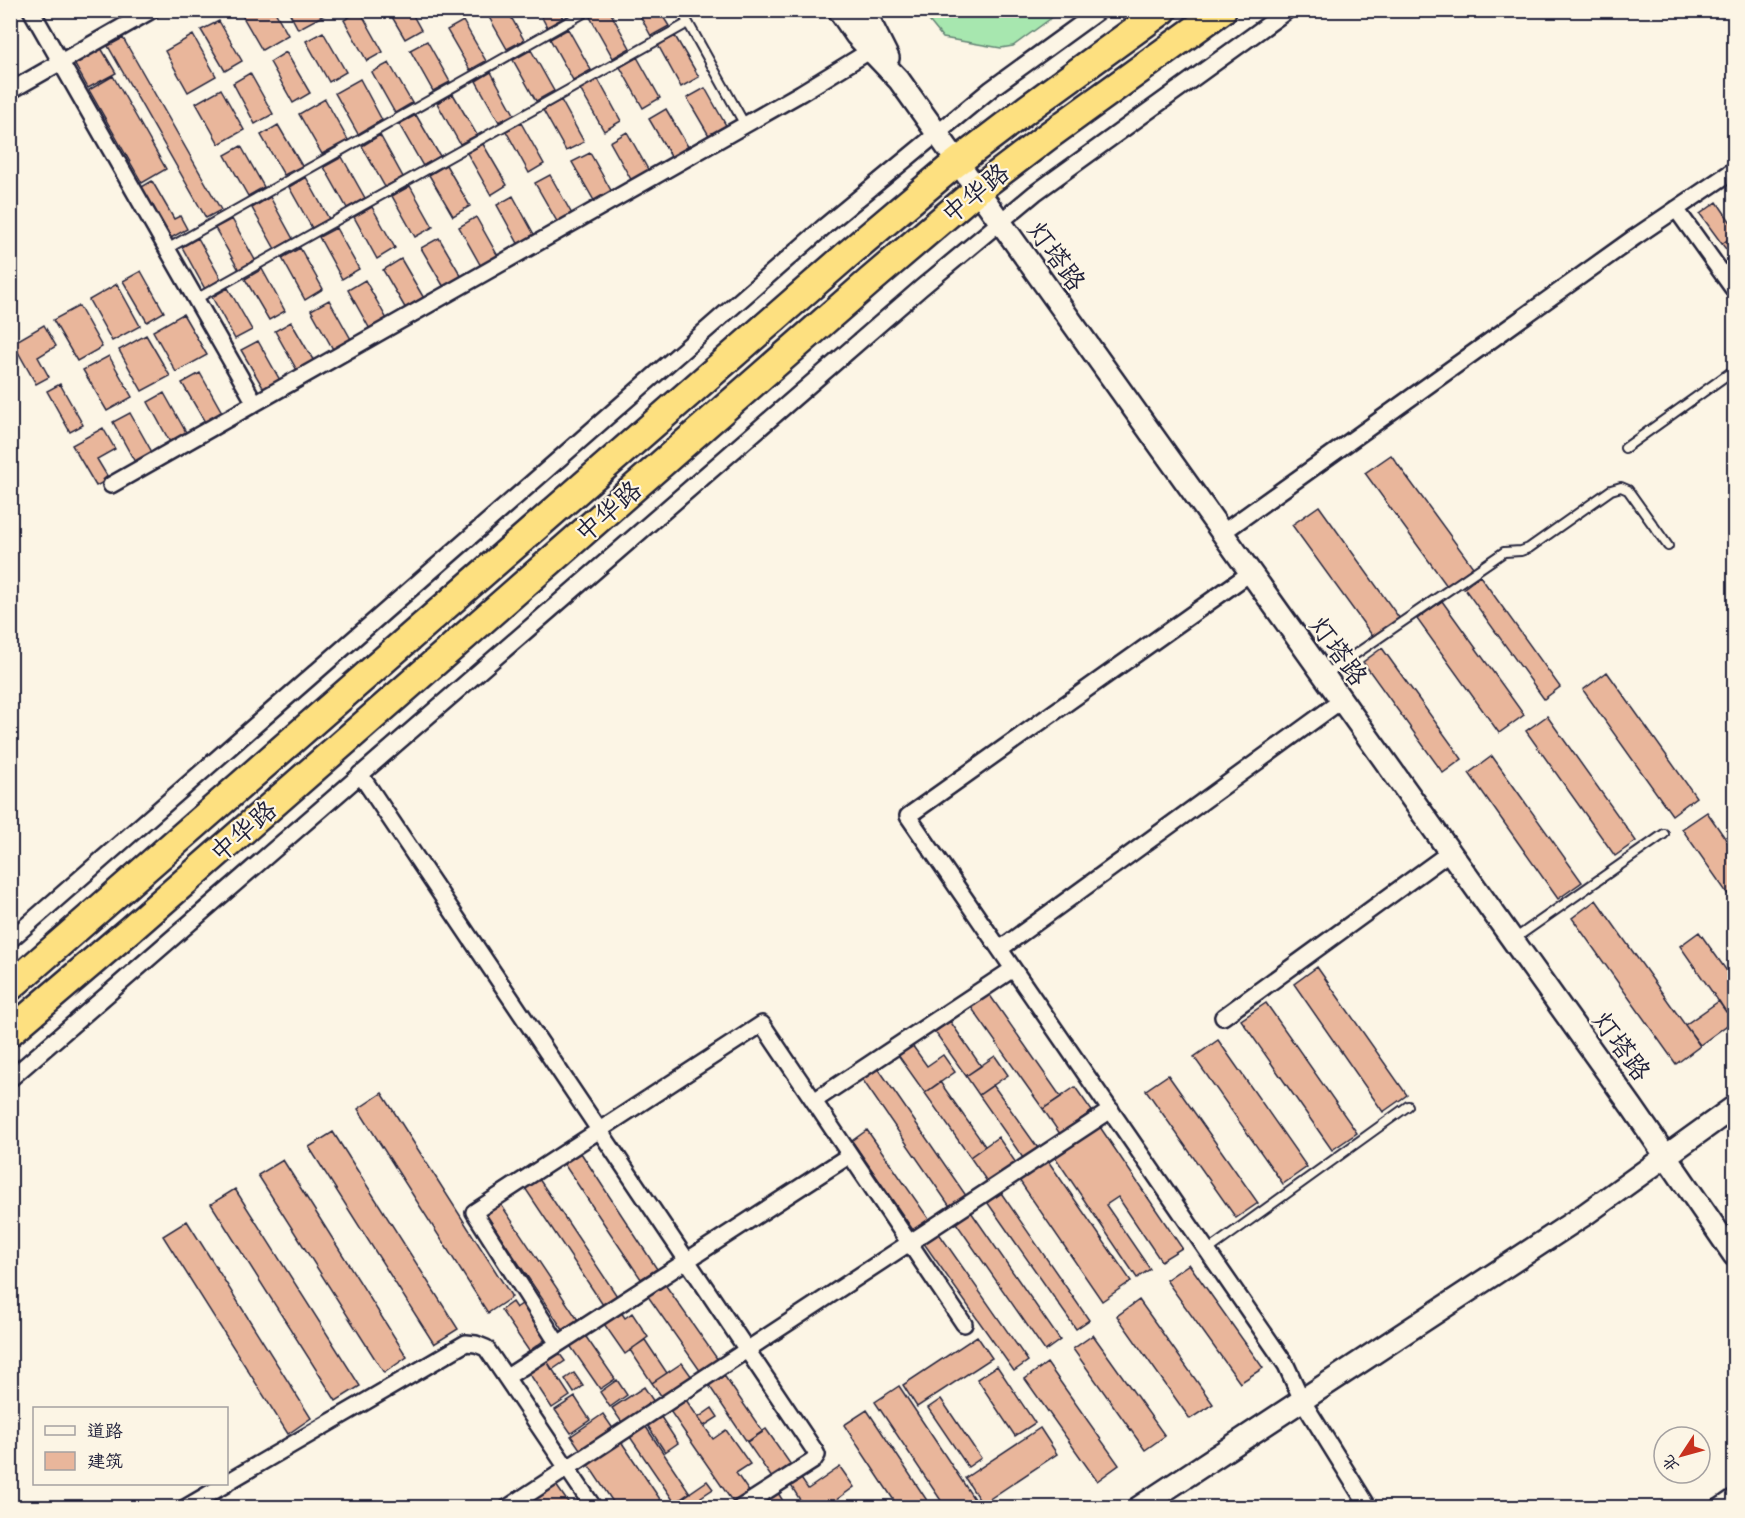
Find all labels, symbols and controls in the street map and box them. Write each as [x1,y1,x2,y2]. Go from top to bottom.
street label: 中华路 [935,156,1016,231]
street label: 灯塔路 [1020,215,1093,298]
street label: 中华路 [568,473,649,549]
street label: 灯塔路 [1302,610,1375,693]
street label: 中华路 [203,793,284,869]
street label: 灯塔路 [1585,1005,1658,1088]
legend [33,1407,228,1485]
text: 道路 [87,1420,123,1442]
north arrow [1652,1425,1712,1485]
text: 建筑 [87,1450,123,1472]
text: 北 [1658,1451,1683,1476]

